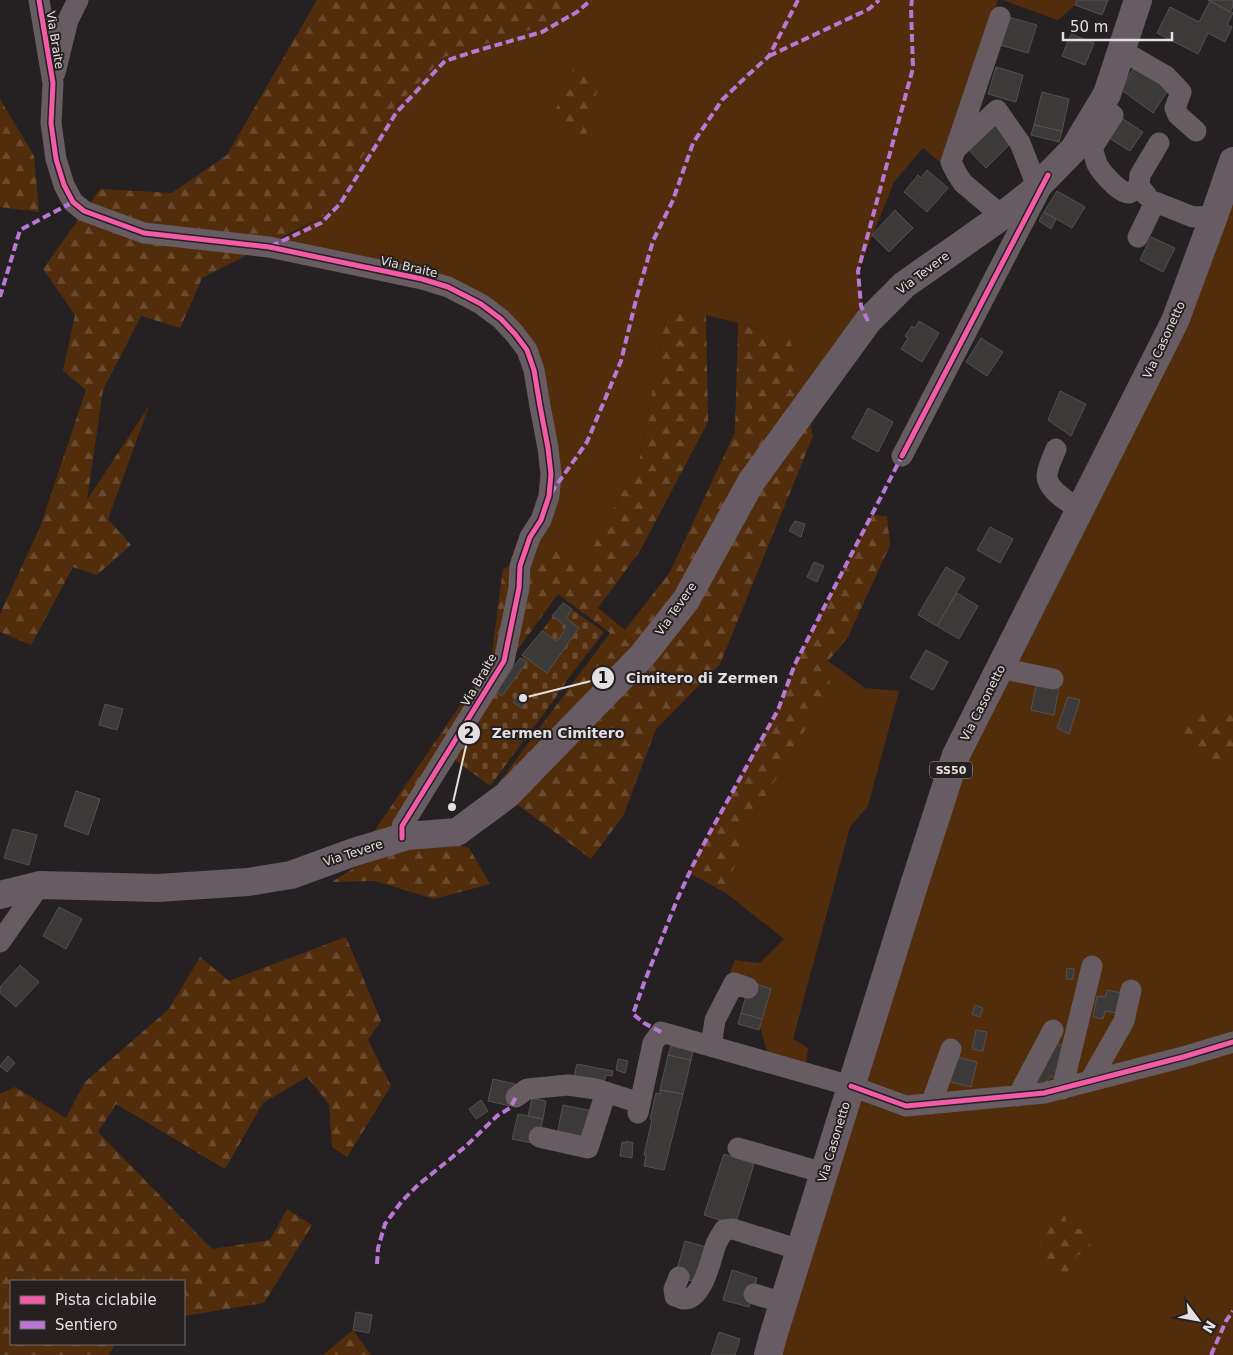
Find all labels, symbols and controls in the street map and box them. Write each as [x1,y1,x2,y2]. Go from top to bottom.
street label: Via Braite [44,10,66,70]
scale bar [1063,10,1172,42]
text: 50 m [1070,18,1108,36]
street label: Via Tevere [894,249,952,297]
street label: Via Braite [379,254,439,280]
street label: Via Casonetto [1140,299,1188,381]
street label: Via Tevere [653,580,699,638]
street label: Via Braite [458,651,500,709]
callout: Cimitero di Zermen [591,663,788,692]
street label: Via Casonetto [958,663,1008,743]
text: 1 [598,669,608,687]
text: Cimitero di Zermen [626,670,778,686]
callout: Zermen Cimitero [456,718,634,747]
text: 2 [464,724,474,742]
text: Zermen Cimitero [492,725,625,741]
road number: SS50 [930,762,972,778]
street label: Via Tevere [322,837,384,869]
street label: Via Casonetto [815,1100,853,1184]
legend [10,1280,185,1345]
text: Pista ciclabile [55,1291,157,1309]
north arrow [1173,1295,1223,1345]
text: Sentiero [55,1316,118,1334]
text: N [1199,1318,1219,1336]

